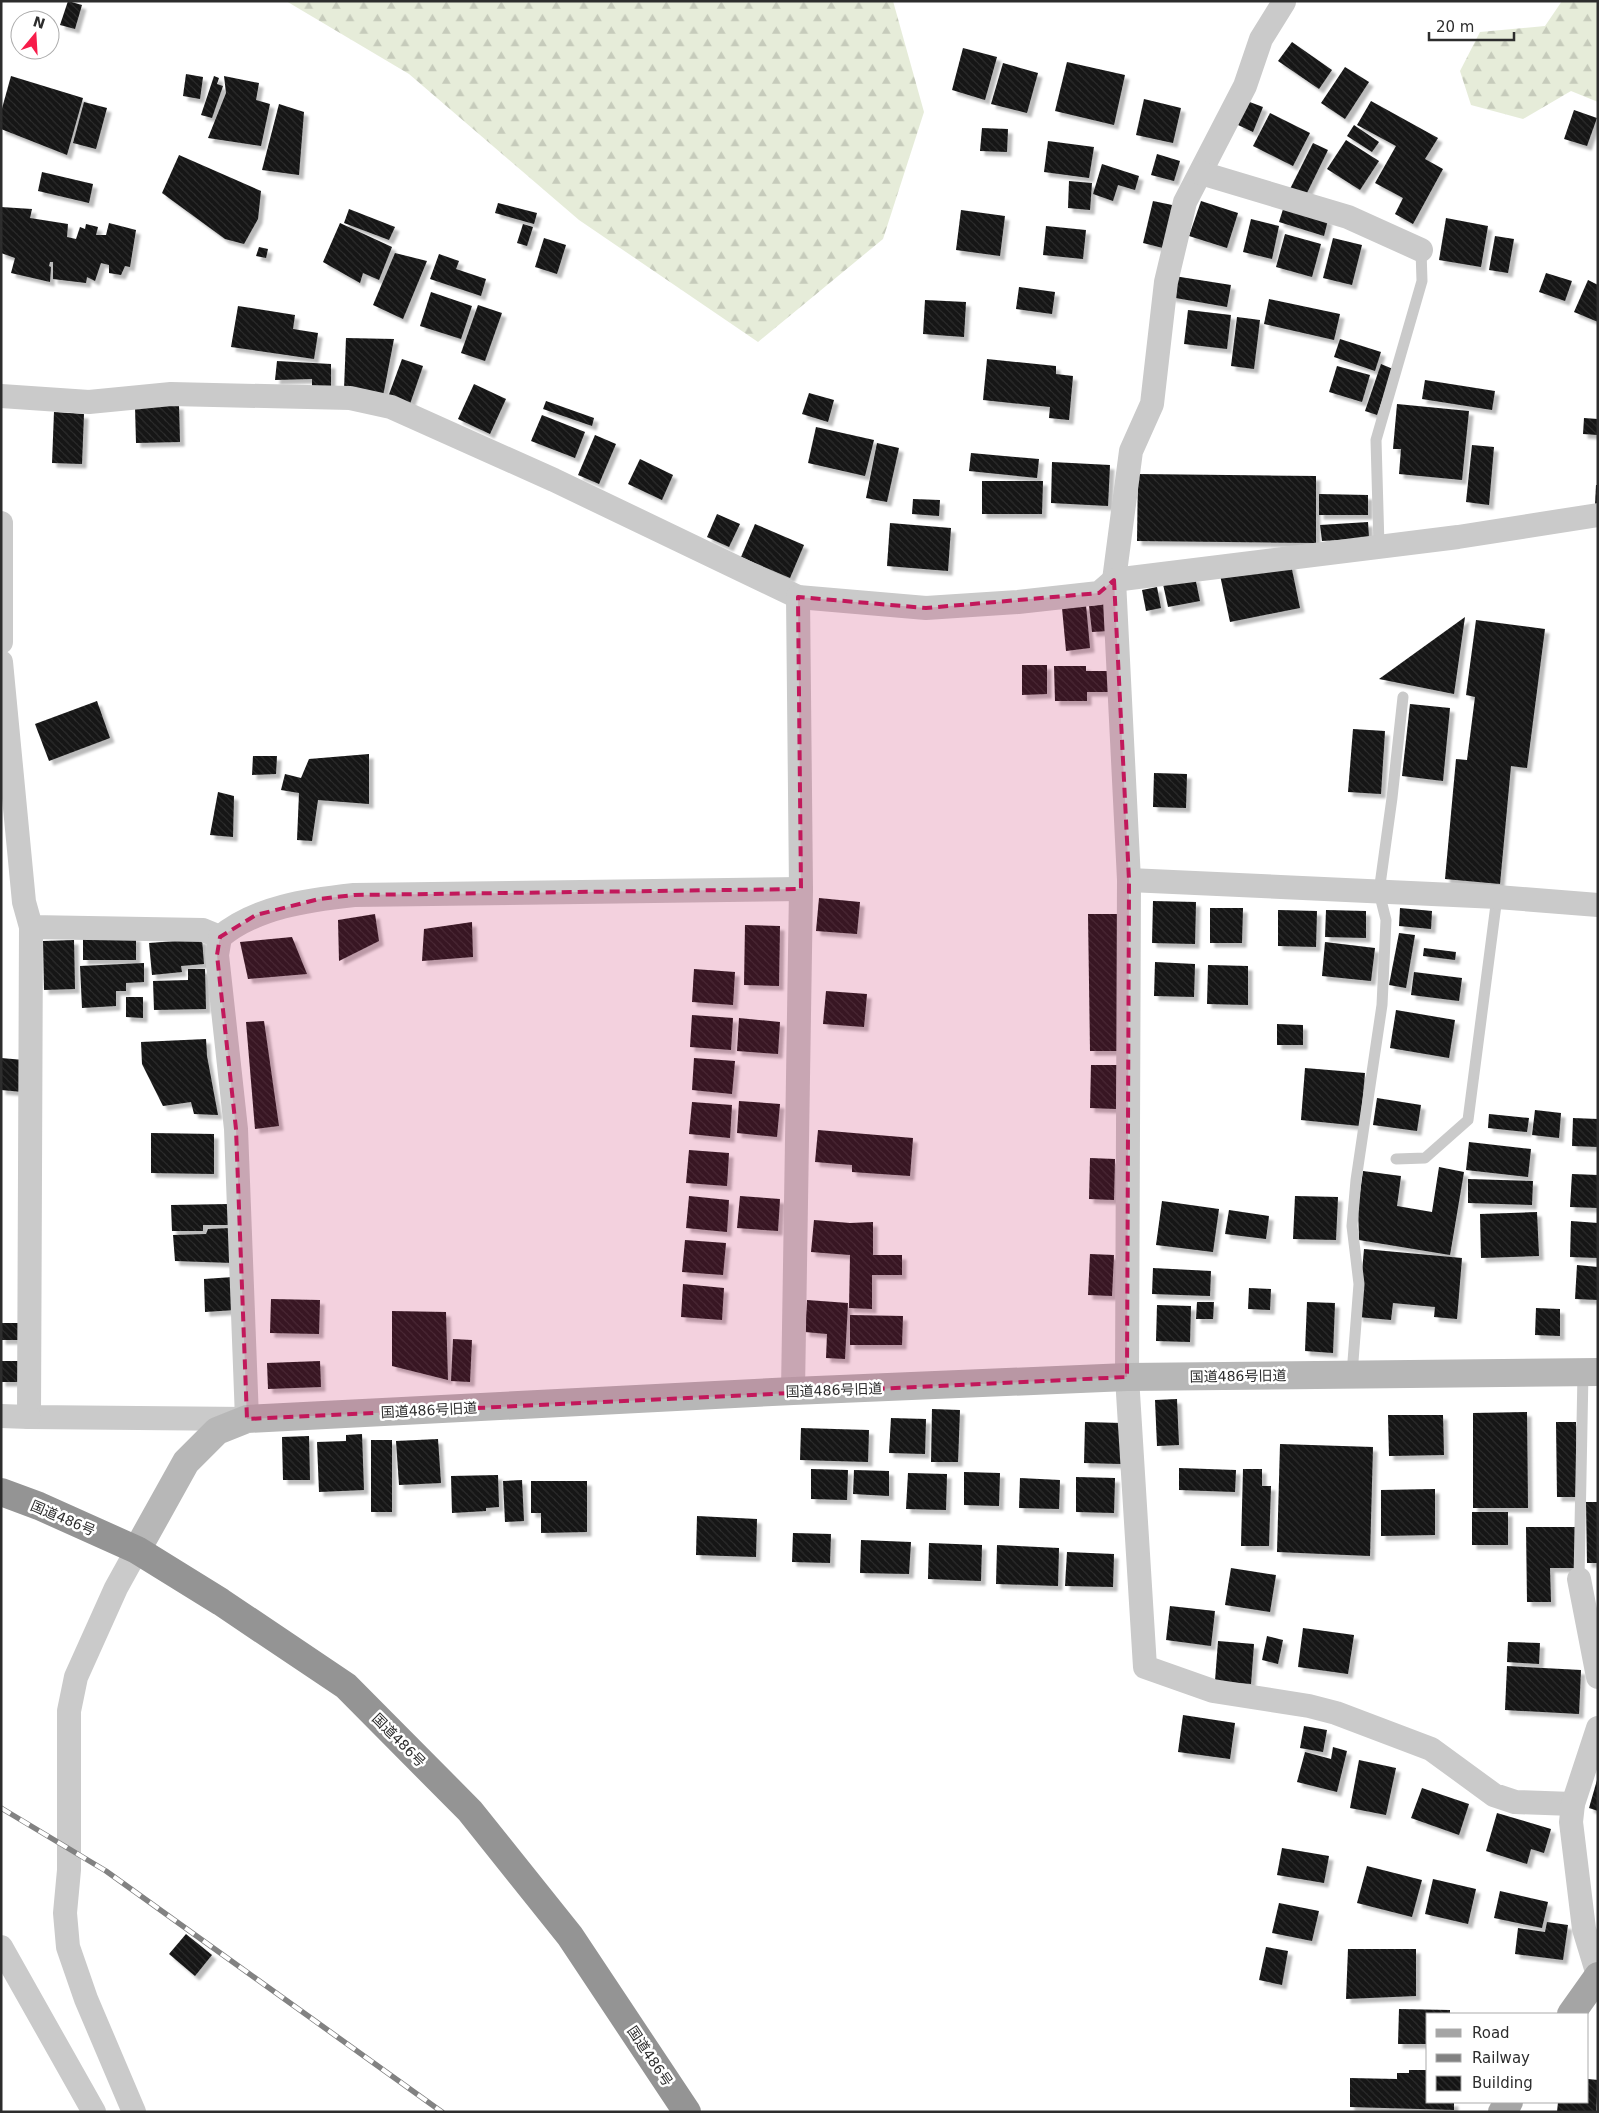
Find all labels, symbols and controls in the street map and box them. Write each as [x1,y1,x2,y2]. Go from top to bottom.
north arrow [10,10,60,60]
scale bar [1429,10,1514,42]
text: N [31,13,47,32]
text: 20 m [1436,18,1474,36]
street label: 国道486号旧道 [1190,1367,1286,1385]
street label: 国道486号旧道 [785,1380,883,1400]
street label: 国道486号旧道 [380,1399,478,1421]
street label: 国道486号 [28,1497,98,1539]
street label: 国道486号 [369,1710,429,1770]
legend [1426,2013,1589,2103]
street label: 国道486号 [624,2023,676,2089]
text: Road [1472,2024,1510,2042]
text: Railway [1472,2049,1530,2067]
text: Building [1472,2074,1533,2092]

